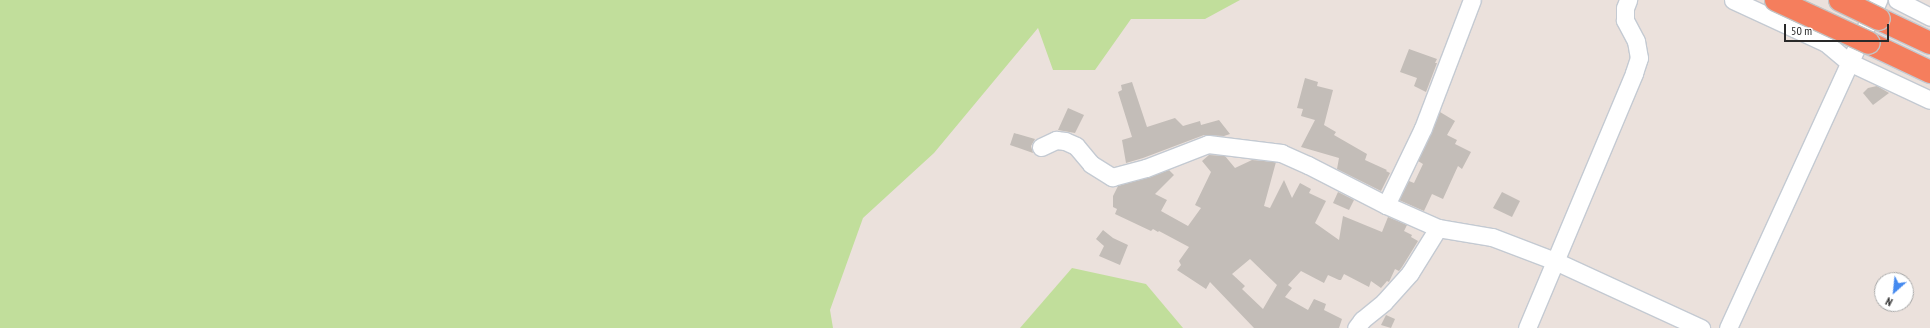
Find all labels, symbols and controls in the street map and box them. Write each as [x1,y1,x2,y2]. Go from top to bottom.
scale bar [1786,16,1891,42]
text: 50 m [1791,23,1812,38]
north arrow [1874,272,1914,312]
text: N [1883,294,1895,309]

